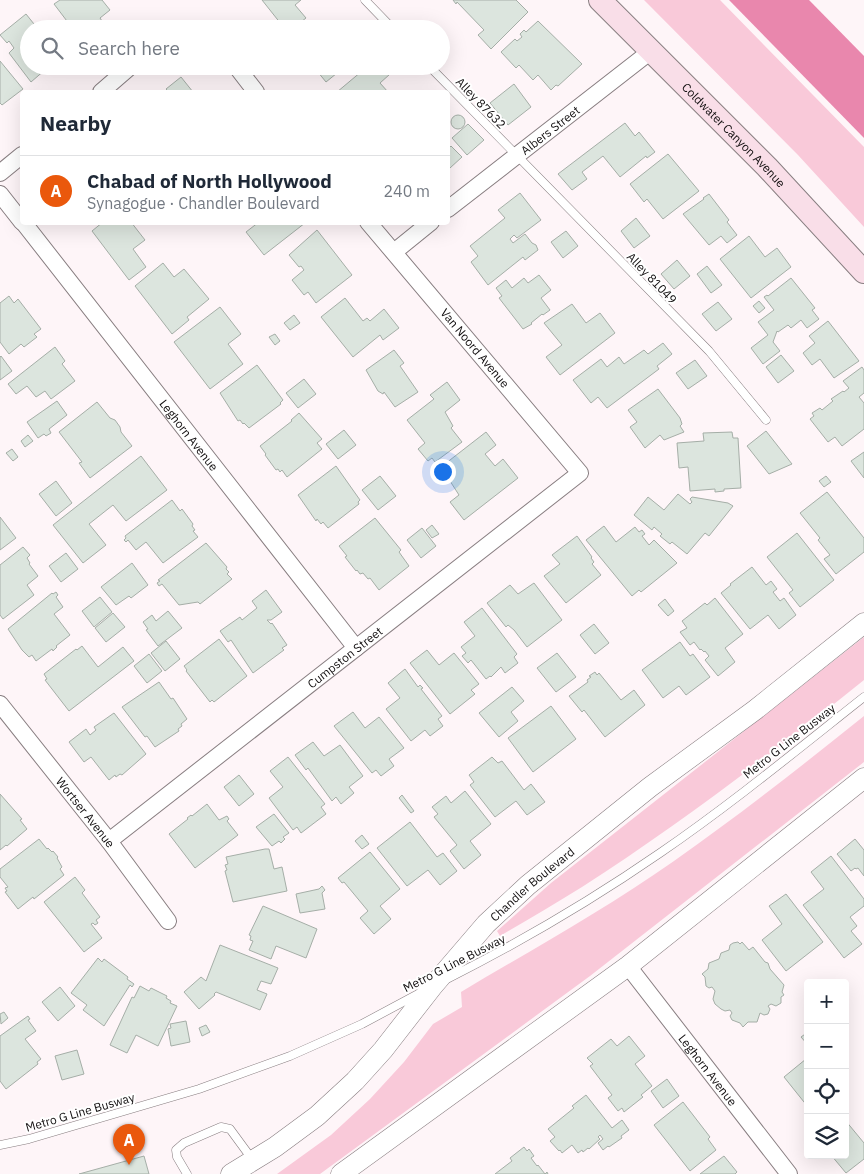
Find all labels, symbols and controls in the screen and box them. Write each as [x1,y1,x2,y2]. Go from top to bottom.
search box [20,20,450,75]
icon: search [38,34,66,62]
text: Search here [78,36,180,60]
street label: Alley 87632 [453,74,509,132]
street label: Coldwater Canyon Avenue [679,79,789,190]
street label: Albers Street [517,102,582,157]
text: Nearby [40,109,111,137]
text: Chabad of North Hollywood [87,169,332,193]
text: A [51,181,61,201]
text: 240 m [383,181,430,201]
text: Synagogue · Chandler Boulevard [87,193,320,213]
street label: Alley 81049 [624,249,680,307]
street label: Van Noord Avenue [437,305,513,391]
street label: Leghorn Avenue [157,396,222,474]
your location [430,459,456,485]
street label: Cumpston Street [304,623,385,691]
street label: Metro G Line Busway [740,700,838,782]
street label: Wortser Avenue [53,774,119,850]
street label: Chandler Boulevard [487,844,577,924]
street label: Metro G Line Busway [400,931,508,995]
map controls [804,979,849,1159]
button: + [804,979,849,1024]
button: − [804,1024,849,1069]
street label: Leghorn Avenue [676,1031,741,1109]
button: locate [804,1069,849,1114]
street label: Metro G Line Busway [24,1089,136,1135]
button: layers [804,1114,849,1159]
pin: A [113,1124,145,1165]

